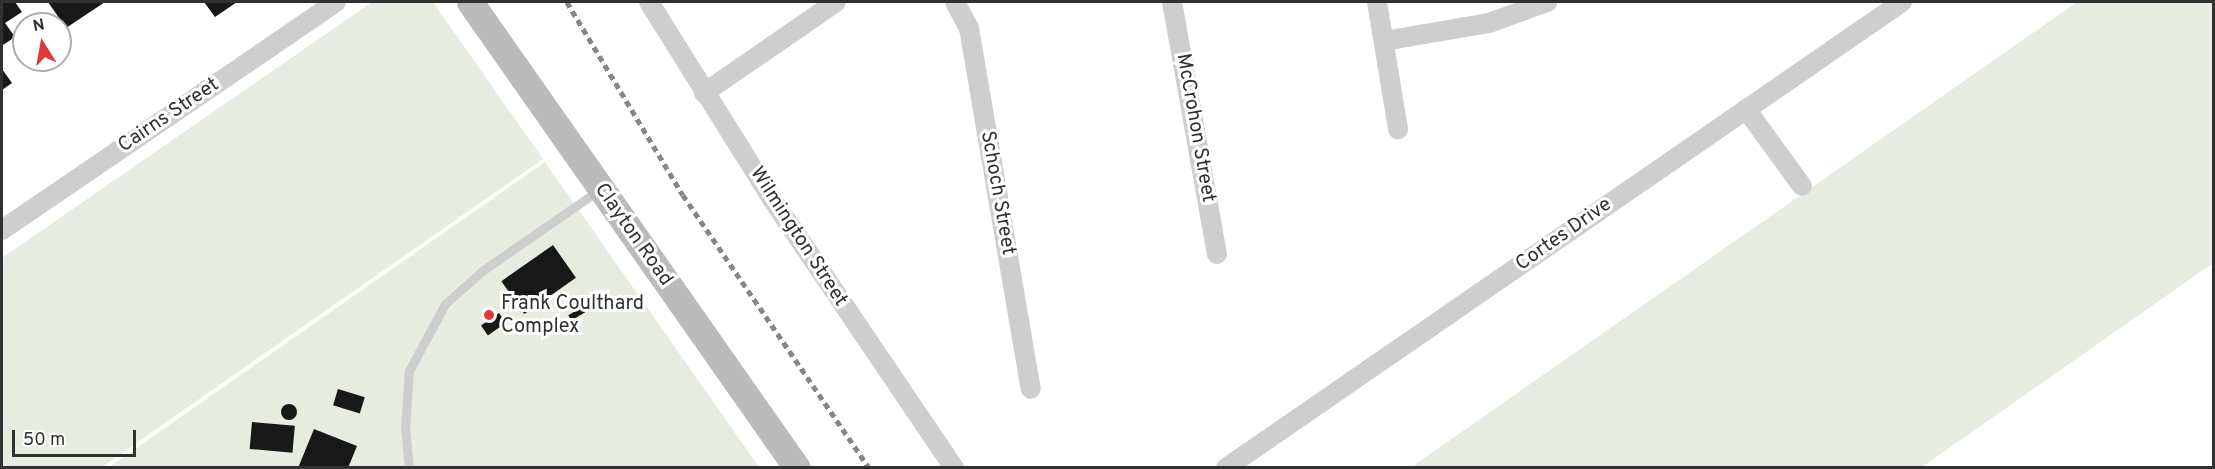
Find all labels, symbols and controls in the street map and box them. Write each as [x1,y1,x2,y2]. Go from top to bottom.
north arrow [12,12,72,72]
text: N [31,15,46,37]
street label: McCrohon Street [1170,52,1220,204]
street label: Cairns Street [114,73,224,159]
street label: Schoch Street [974,129,1020,257]
street label: Wilmington Street [744,163,852,311]
street label: Clayton Road [589,179,677,291]
street label: Cortes Drive [1511,193,1617,277]
place label: Frank Coulthard Complex [501,292,644,339]
marker: Frank Coulthard Complex [482,308,496,322]
scale bar [15,418,140,456]
text: 50 m [23,429,65,452]

